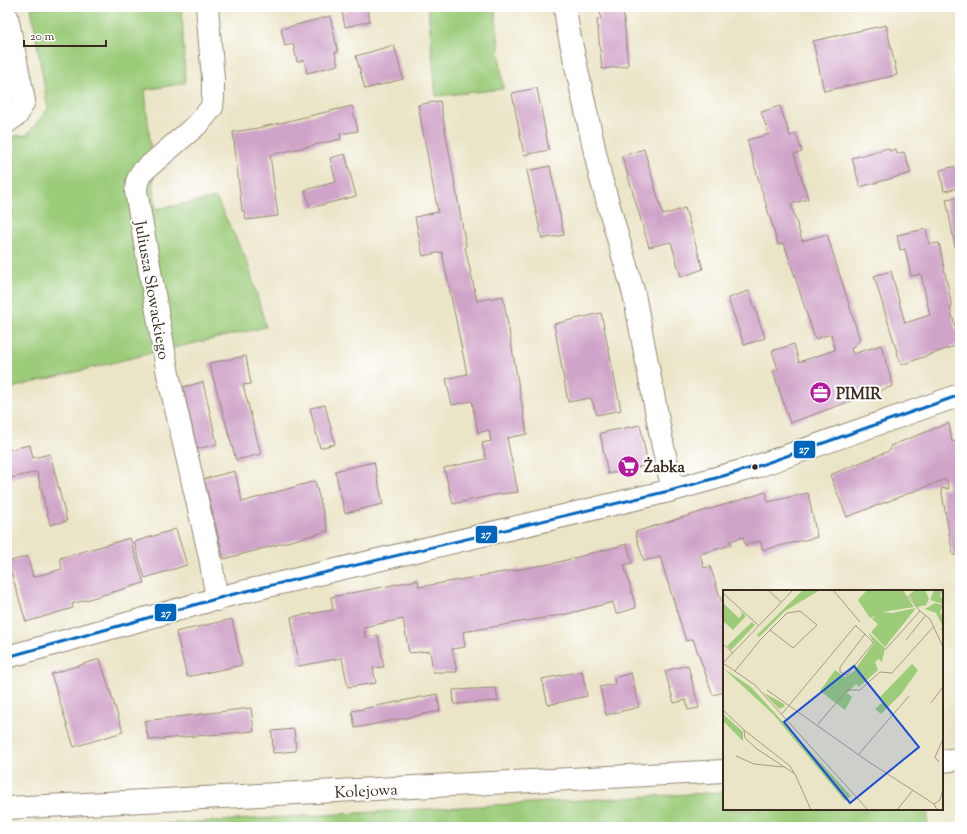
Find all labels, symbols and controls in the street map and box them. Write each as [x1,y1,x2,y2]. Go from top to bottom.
scale bar [24,22,106,48]
text: 20 m [30,28,55,46]
street label: Juliusza Słowackiego [127,218,174,362]
office icon: PIMIR [808,380,834,406]
place label: PIMIR [836,384,882,407]
line badge: 27 [793,440,816,459]
text: 27 [799,442,810,458]
supermarket icon: Żabka [615,453,641,479]
place label: Żabka [644,456,686,480]
unlabelled marker [750,462,760,472]
line badge: 27 [475,525,498,544]
text: 27 [481,527,492,543]
inset map [723,590,943,810]
line badge: 27 [154,603,177,622]
text: 27 [161,606,172,622]
street label: Kolejowa [334,779,399,806]

